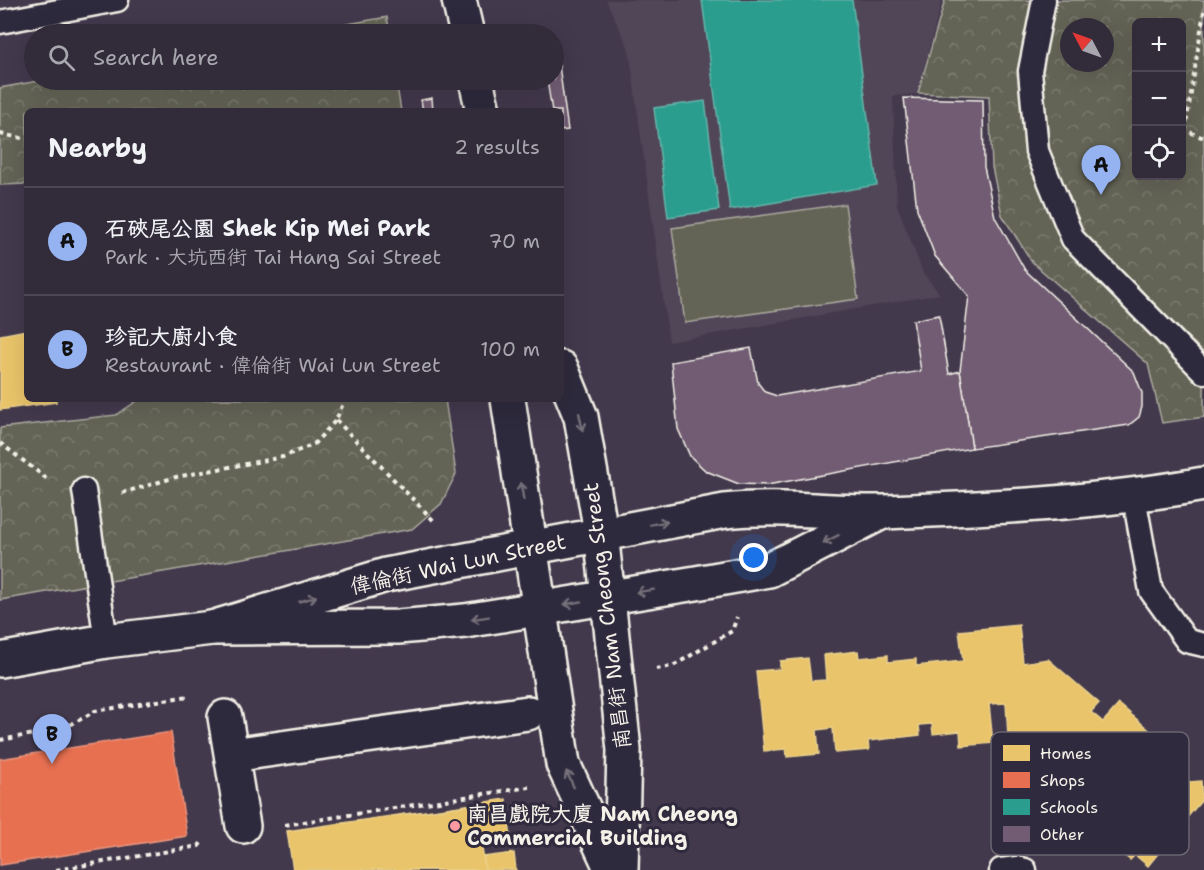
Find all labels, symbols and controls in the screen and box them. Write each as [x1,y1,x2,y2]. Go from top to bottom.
north arrow [1060,18,1114,72]
map controls [1132,18,1186,180]
button: + [1132,18,1186,72]
search box [24,24,564,90]
icon: search [45,41,78,74]
text: Search here [93,43,219,72]
button: − [1132,72,1186,126]
button: locate [1132,126,1186,180]
text: Nearby [48,130,147,165]
text: 2 results [454,134,540,160]
pin: A [1082,146,1120,195]
text: 石硤尾公園 Shek Kip Mei Park [105,214,431,243]
text: A [60,228,75,254]
text: 70 m [488,228,540,254]
text: Park · 大坑西街 Tai Hang Sai Street [105,244,441,270]
text: 珍記大廚小食 [105,322,237,351]
text: B [61,336,74,362]
text: 100 m [480,336,540,362]
text: Restaurant · 偉倫街 Wai Lun Street [105,352,441,378]
one-way arrow [576,412,587,431]
one-way arrow [516,481,527,501]
street label: 南昌街 Nam Cheong Street [577,481,637,751]
one-way arrow [648,517,668,528]
street label: 偉倫街 Wai Lun Street [347,527,569,601]
one-way arrow [822,533,840,545]
your location [739,543,768,572]
one-way arrow [636,586,656,597]
one-way arrow [298,592,317,603]
one-way arrow [564,598,583,609]
one-way arrow [470,613,490,624]
pin: B [32,714,72,764]
legend [991,732,1189,855]
text: Homes [1040,743,1092,764]
one-way arrow [563,770,575,788]
text: Shops [1040,770,1085,791]
text: Schools [1040,797,1098,818]
place label: 南昌戲院大廈 Nam Cheong Commercial Building [467,800,738,852]
marker: 南昌戲院大廈 Nam Cheong Commercial Building [448,819,462,833]
text: Other [1040,824,1084,845]

